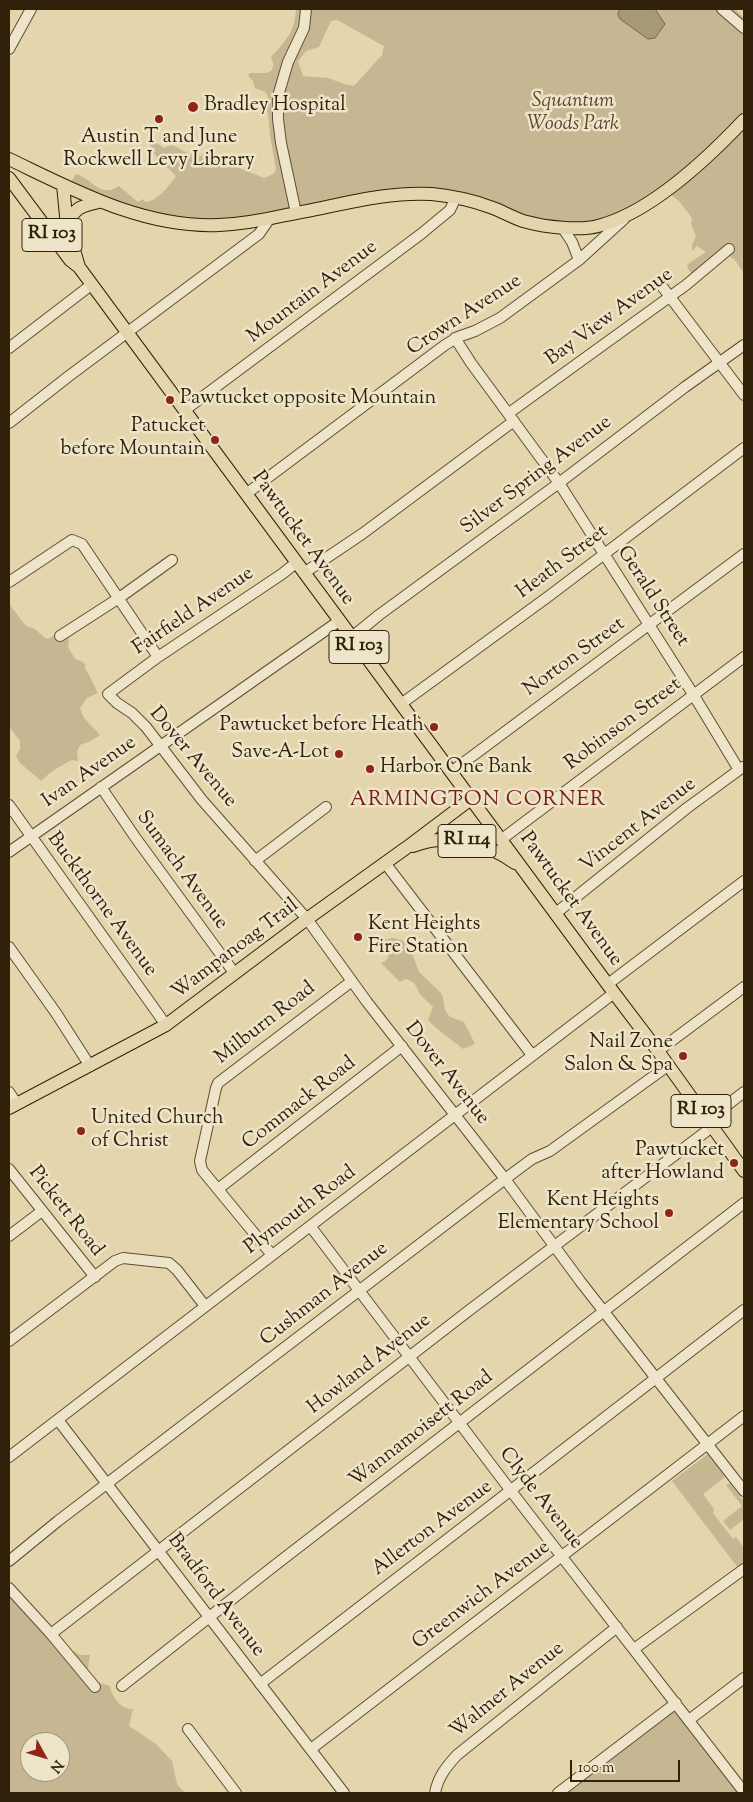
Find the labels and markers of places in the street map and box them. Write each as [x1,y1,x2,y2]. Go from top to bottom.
place label: Bradley Hospital [204,95,346,119]
marker: Bradley Hospital [186,100,200,114]
marker: Austin T and June Rockwell Levy Library [153,113,165,125]
place label: Austin T and June Rockwell Levy Library [63,127,255,174]
place label: Pawtucket opposite Mountain [180,388,436,412]
marker: Pawtucket opposite Mountain [164,394,176,406]
place label: Patucket before Mountain [61,416,205,463]
marker: Patucket before Mountain [209,434,221,446]
place label: Pawtucket before Heath [219,715,424,739]
marker: Pawtucket before Heath [428,721,440,733]
place label: Save-A-Lot [231,742,329,766]
marker: Save-A-Lot [333,748,345,760]
place label: Harbor One Bank [380,757,532,781]
marker: Harbor One Bank [364,763,376,775]
place label: Kent Heights Fire Station [368,914,480,961]
marker: Kent Heights Fire Station [352,931,364,943]
place label: Nail Zone Salon & Spa [564,1032,673,1079]
marker: Nail Zone Salon & Spa [677,1050,689,1062]
place label: United Church of Christ [91,1108,224,1155]
marker: United Church of Christ [75,1125,87,1137]
place label: Pawtucket after Howland [601,1140,724,1187]
marker: Pawtucket after Howland [728,1157,740,1169]
place label: Kent Heights Elementary School [498,1190,659,1237]
marker: Kent Heights Elementary School [663,1207,675,1219]

